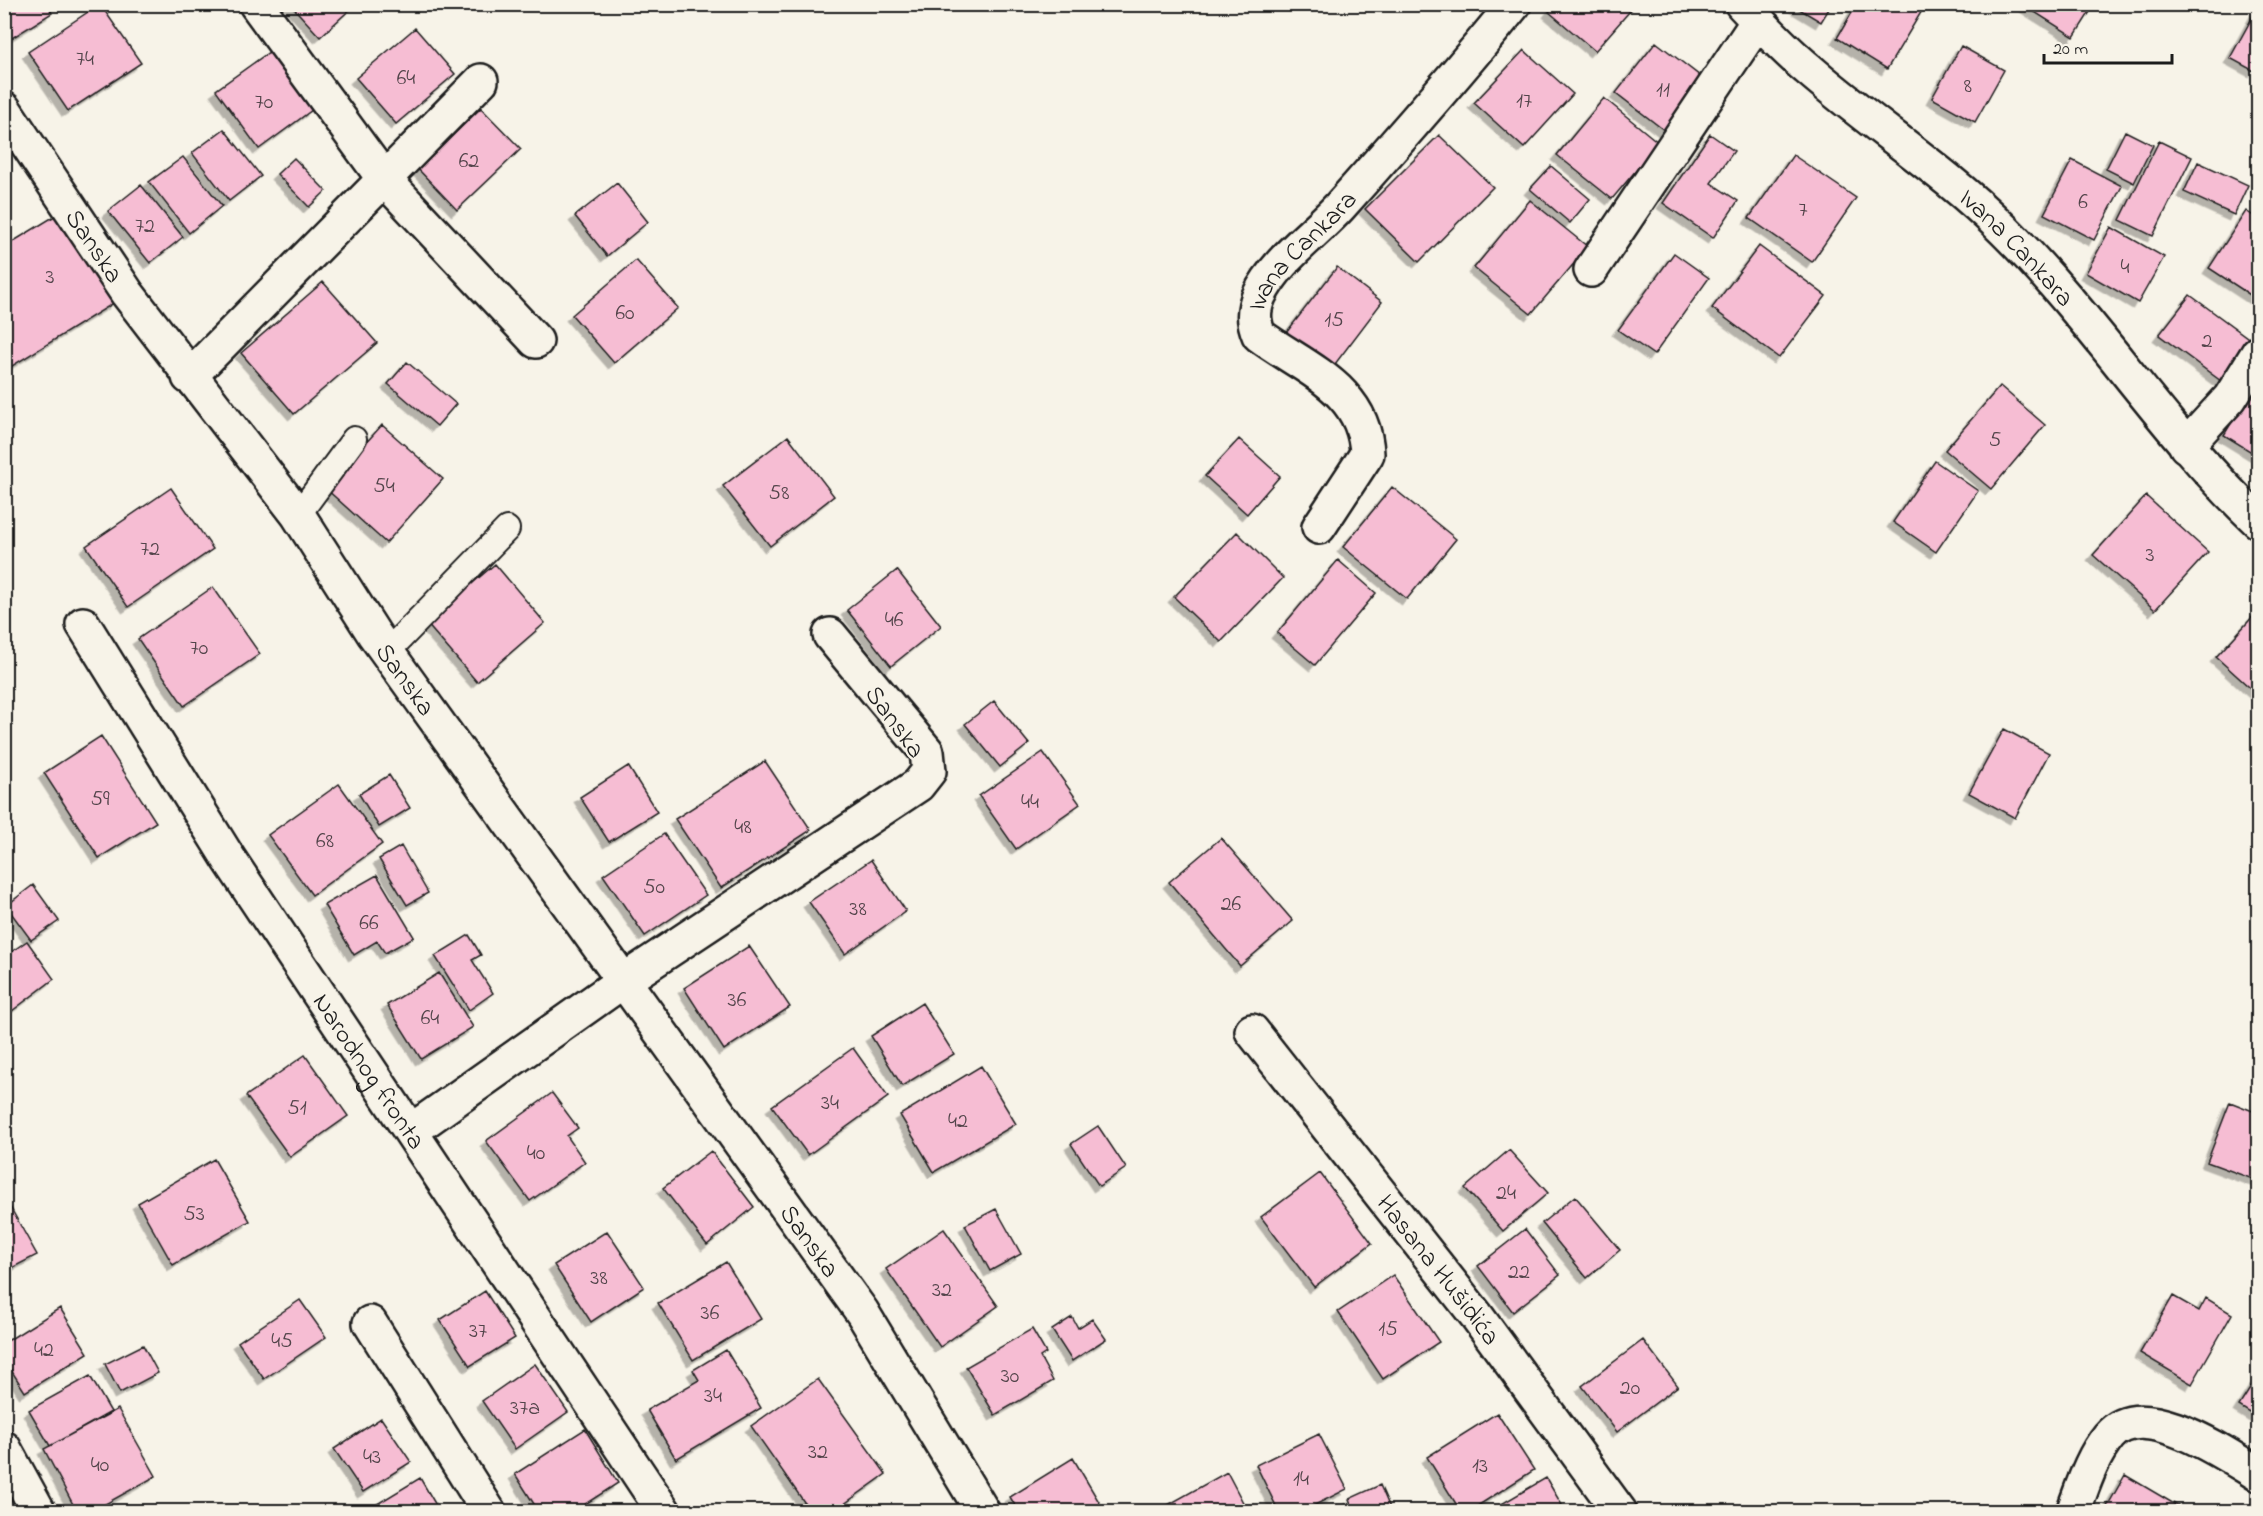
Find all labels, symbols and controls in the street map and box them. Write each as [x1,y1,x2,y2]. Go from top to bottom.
scale bar [2044,27,2172,65]
text: 20 m [2053,37,2088,63]
house number: 74 [76,44,94,76]
house number: 64 [397,63,415,95]
house number: 8 [1964,71,1972,103]
house number: 11 [1656,75,1670,107]
house number: 17 [1516,86,1532,118]
house number: 70 [255,87,273,119]
house number: 62 [459,146,479,178]
street label: Ivana Cankara [1949,181,2082,316]
street label: Ivana Cankara [1239,183,1367,314]
house number: 6 [2078,187,2088,219]
house number: 7 [1798,195,1808,227]
street label: Sanska [54,202,131,292]
house number: 72 [135,211,155,243]
house number: 4 [2120,252,2130,284]
house number: 3 [45,262,55,294]
house number: 60 [615,298,635,330]
house number: 15 [1324,305,1344,337]
house number: 2 [2202,326,2213,358]
house number: 5 [1989,425,2001,457]
house number: 54 [373,471,395,503]
house number: 58 [769,478,789,510]
house number: 72 [140,534,160,566]
house number: 3 [2145,540,2155,572]
house number: 46 [885,605,904,637]
house number: 70 [190,633,208,665]
street label: Sanska [364,636,443,725]
street label: Sanska [854,678,933,767]
house number: 59 [90,784,110,816]
house number: 44 [1021,787,1039,819]
house number: 48 [734,812,752,844]
house number: 68 [316,826,334,858]
house number: 50 [643,872,665,904]
house number: 26 [1221,889,1242,921]
house number: 38 [849,894,867,926]
house number: 66 [359,908,379,940]
house number: 36 [728,985,747,1017]
street label: Narodnog fronta [302,987,433,1158]
house number: 64 [421,1003,439,1035]
house number: 34 [821,1088,839,1120]
house number: 51 [287,1093,307,1125]
house number: 42 [948,1106,968,1138]
house number: 40 [527,1138,545,1170]
house number: 24 [1496,1178,1516,1210]
street label: Hasana Hušidića [1366,1187,1508,1354]
street label: Sanska [769,1198,848,1287]
house number: 53 [183,1199,205,1231]
house number: 22 [1508,1257,1530,1289]
house number: 38 [590,1263,608,1295]
house number: 32 [932,1275,952,1307]
house number: 36 [701,1298,720,1330]
house number: 15 [1378,1314,1398,1346]
house number: 37 [469,1316,487,1348]
house number: 45 [271,1326,293,1358]
house number: 42 [34,1335,54,1367]
house number: 30 [1001,1361,1019,1393]
house number: 20 [1620,1373,1640,1405]
house number: 34 [704,1381,722,1413]
house number: 37a [510,1393,540,1425]
house number: 32 [808,1437,828,1469]
house number: 43 [363,1442,381,1474]
house number: 40 [91,1450,109,1482]
house number: 13 [1472,1451,1488,1483]
house number: 14 [1293,1464,1309,1496]

